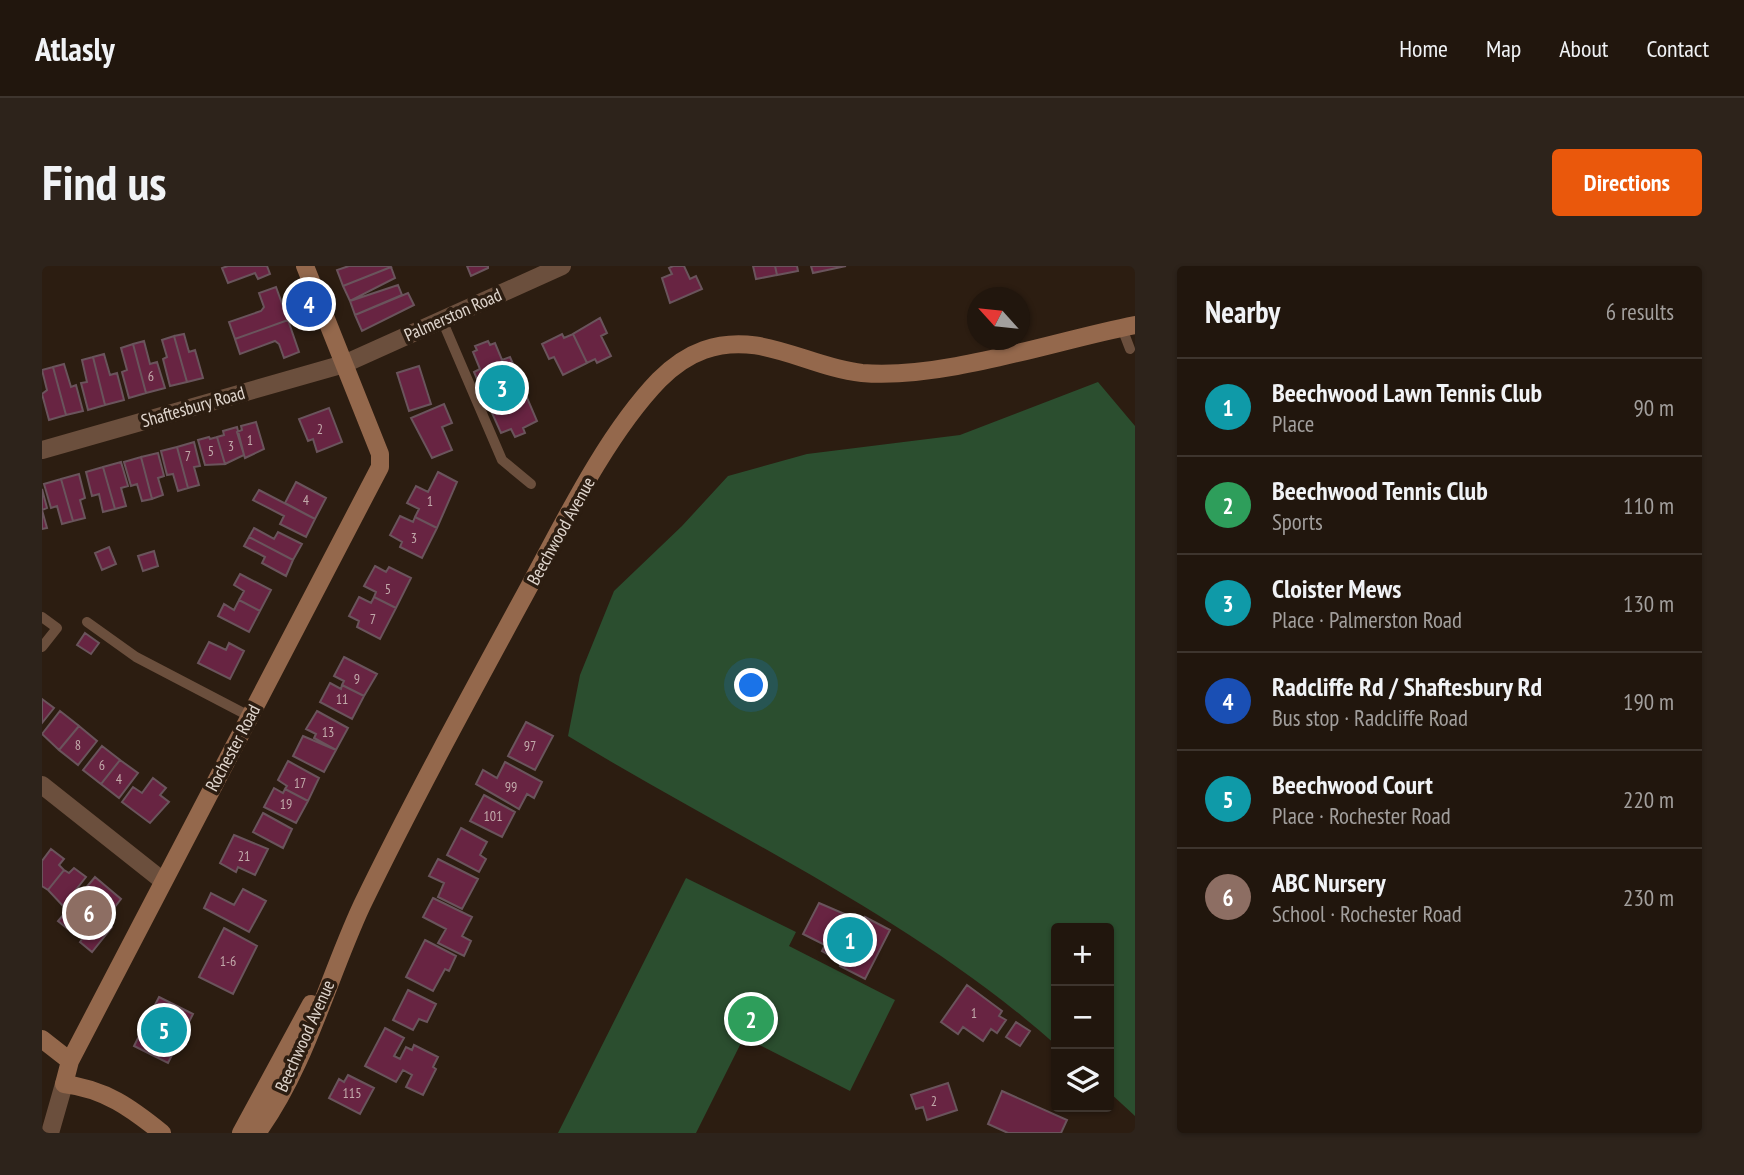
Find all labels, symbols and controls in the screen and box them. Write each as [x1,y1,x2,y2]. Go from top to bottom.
text: Atlasly [35,27,115,70]
text: Home [1399,33,1448,64]
text: Map [1486,33,1521,64]
text: About [1559,33,1608,64]
text: Contact [1646,33,1709,64]
button: Directions [1552,149,1702,216]
text: Find us [42,150,166,214]
pin: 4 [286,278,332,330]
street label: Palmerston Road [401,283,505,346]
north arrow [967,287,1030,350]
text: Nearby [1205,292,1280,331]
text: 6 results [1606,297,1674,326]
pin: 3 [479,362,525,414]
house number: 6 [148,367,154,385]
text: Beechwood Lawn Tennis Club [1272,376,1542,409]
street label: Shaftesbury Road [138,381,247,432]
text: 1 [1223,393,1234,422]
text: 90 m [1633,393,1674,422]
text: Place [1272,409,1314,438]
house number: 2 [317,420,323,438]
house number: 1 [247,431,253,449]
house number: 3 [228,437,234,455]
house number: 5 [208,442,214,460]
house number: 7 [185,447,191,465]
street label: Beechwood Avenue [521,473,600,589]
text: Beechwood Tennis Club [1272,474,1488,507]
house number: 4 [303,491,310,509]
text: 2 [1223,491,1234,520]
text: 110 m [1623,491,1674,520]
house number: 1 [427,492,433,510]
text: Sports [1272,507,1323,536]
house number: 3 [411,529,417,547]
text: Cloister Mews [1272,572,1401,605]
house number: 5 [385,580,391,598]
text: 3 [1223,589,1234,618]
text: 130 m [1623,589,1674,618]
text: Place · Palmerston Road [1272,605,1462,634]
house number: 7 [370,610,376,628]
your location [734,668,768,702]
house number: 9 [354,670,360,688]
text: Radcliffe Rd / Shaftesbury Rd [1272,670,1542,703]
text: 4 [1223,687,1234,716]
text: 190 m [1623,687,1674,716]
house number: 11 [336,690,348,708]
street label: Rochester Road [200,700,265,795]
text: Bus stop · Radcliffe Road [1272,703,1468,732]
house number: 13 [322,723,334,741]
house number: 8 [75,736,81,754]
house number: 97 [524,737,536,755]
house number: 6 [99,756,105,774]
text: Beechwood Court [1272,768,1433,801]
house number: 4 [116,770,123,788]
house number: 17 [294,774,306,792]
house number: 99 [505,778,517,796]
text: 5 [1223,785,1234,814]
text: 220 m [1623,785,1674,814]
house number: 19 [280,795,292,813]
text: Place · Rochester Road [1272,801,1451,830]
house number: 101 [484,807,502,825]
house number: 21 [238,847,250,865]
text: ABC Nursery [1272,866,1386,899]
text: 6 [1223,883,1234,912]
text: 230 m [1623,883,1674,912]
pin: 6 [66,887,112,939]
text: School · Rochester Road [1272,899,1462,928]
pin: 1 [827,914,873,966]
map controls [1051,923,1114,1112]
button: + [1051,923,1114,986]
house number: 1-6 [220,952,236,970]
street label: Beechwood Avenue [270,976,339,1095]
button: − [1051,986,1114,1049]
pin: 2 [728,993,774,1045]
pin: 5 [141,1004,187,1056]
house number: 1 [971,1004,977,1022]
button: layers [1051,1049,1114,1112]
house number: 115 [343,1084,361,1102]
house number: 2 [931,1092,937,1110]

